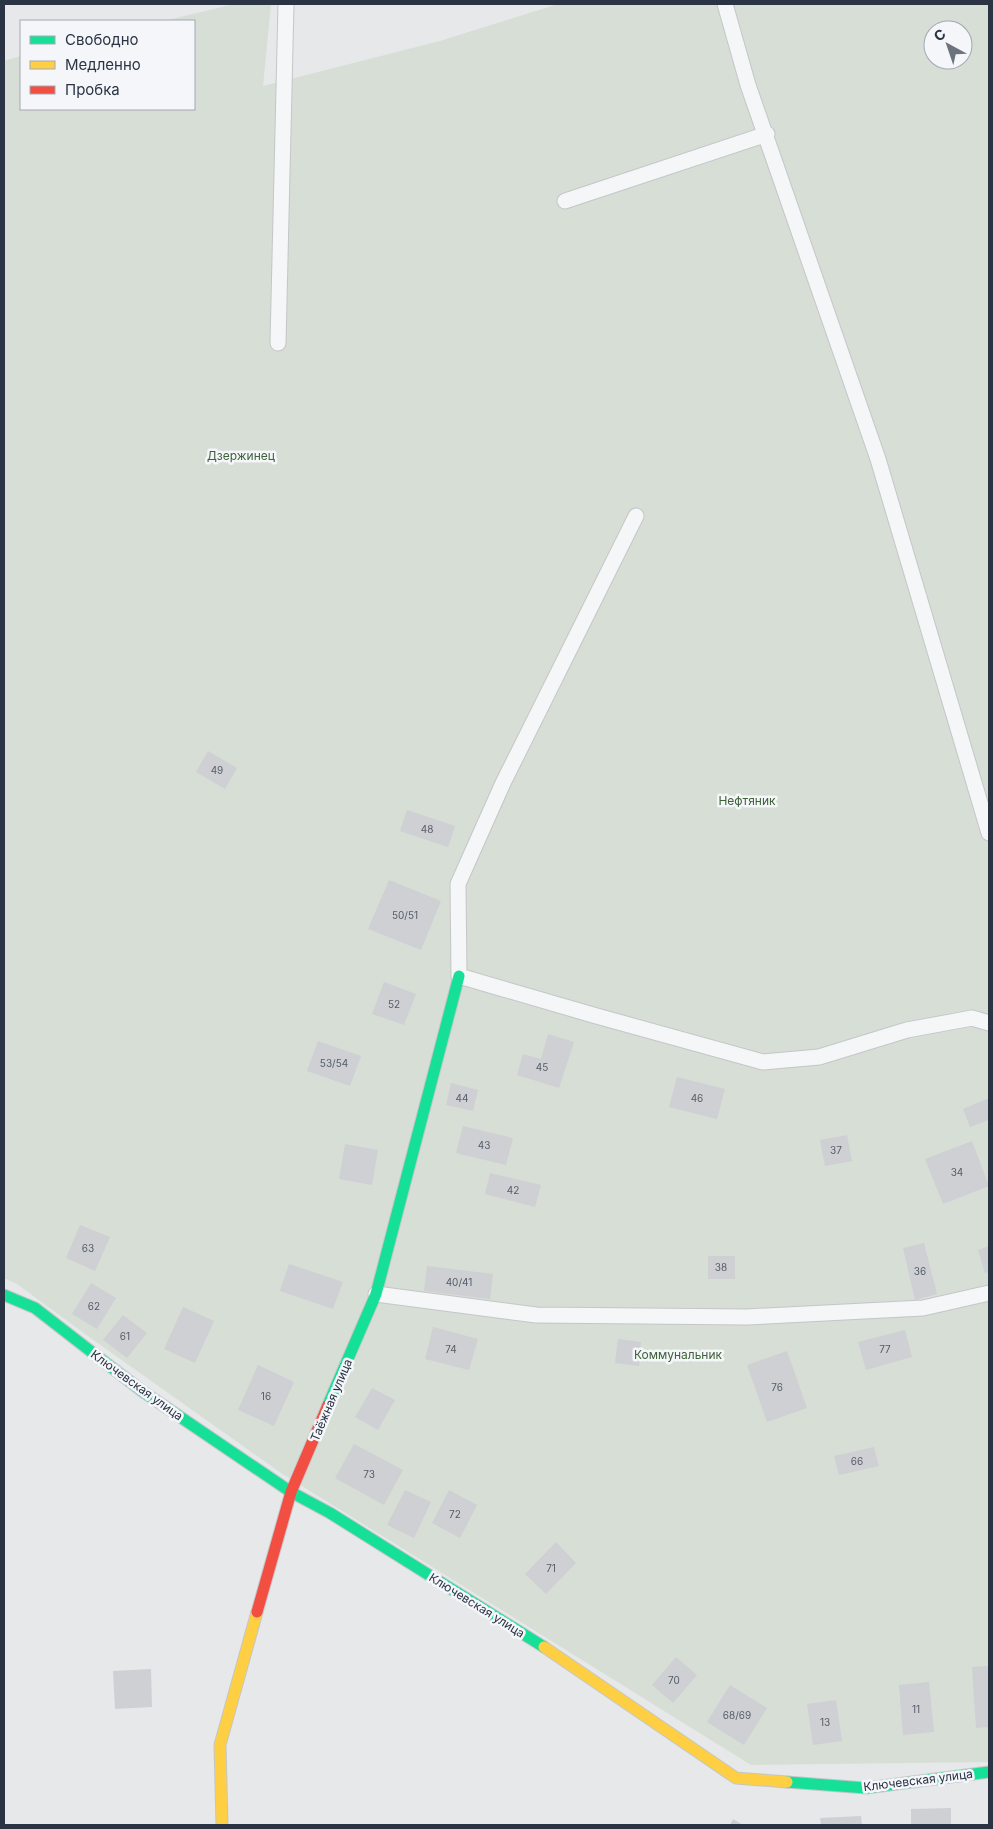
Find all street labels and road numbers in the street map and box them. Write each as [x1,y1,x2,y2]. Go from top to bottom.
street label: Ключевская улица [88,1347,186,1423]
street label: Таёжная улица [307,1357,355,1443]
street label: Ключевская улица [426,1569,528,1641]
street label: Ключевская улица [862,1766,974,1794]

